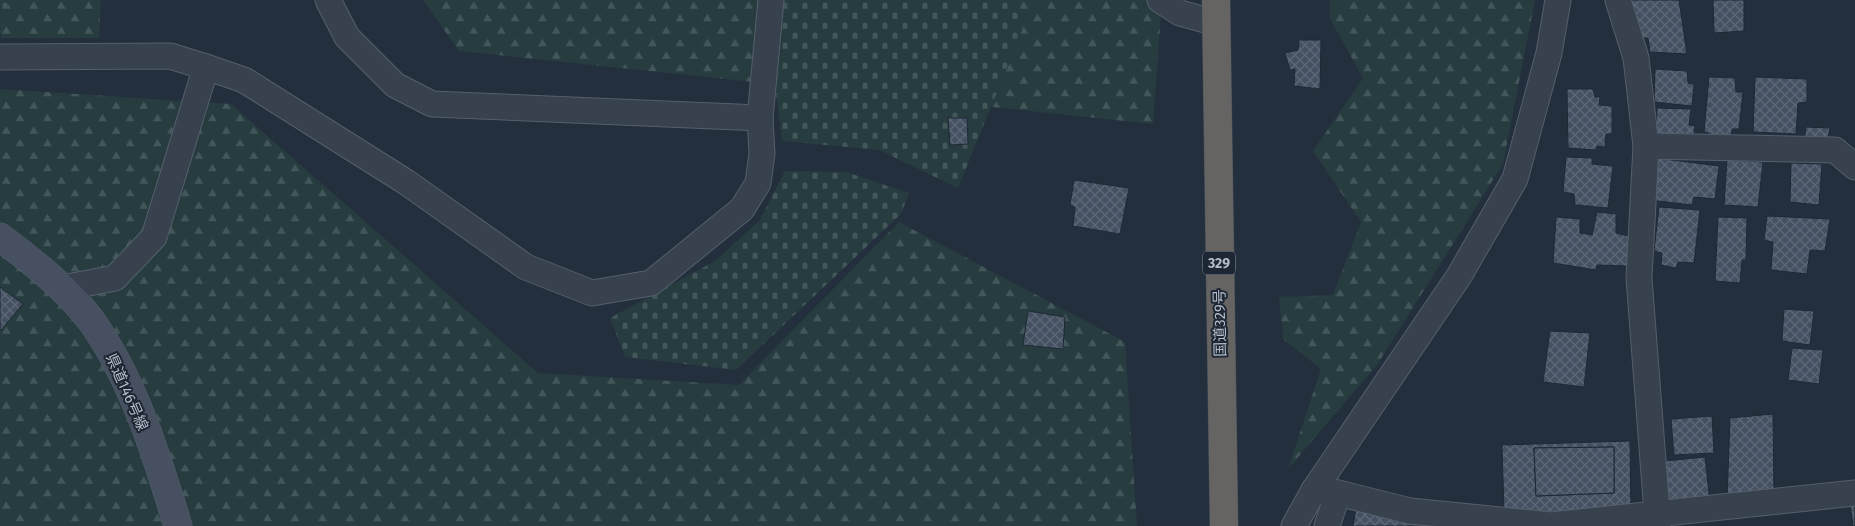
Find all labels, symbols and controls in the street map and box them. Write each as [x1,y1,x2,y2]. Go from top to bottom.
road number: 329 [1203,252,1235,274]
street label: 国道329号 [1210,289,1230,357]
street label: 県道146号線 [102,351,152,433]

